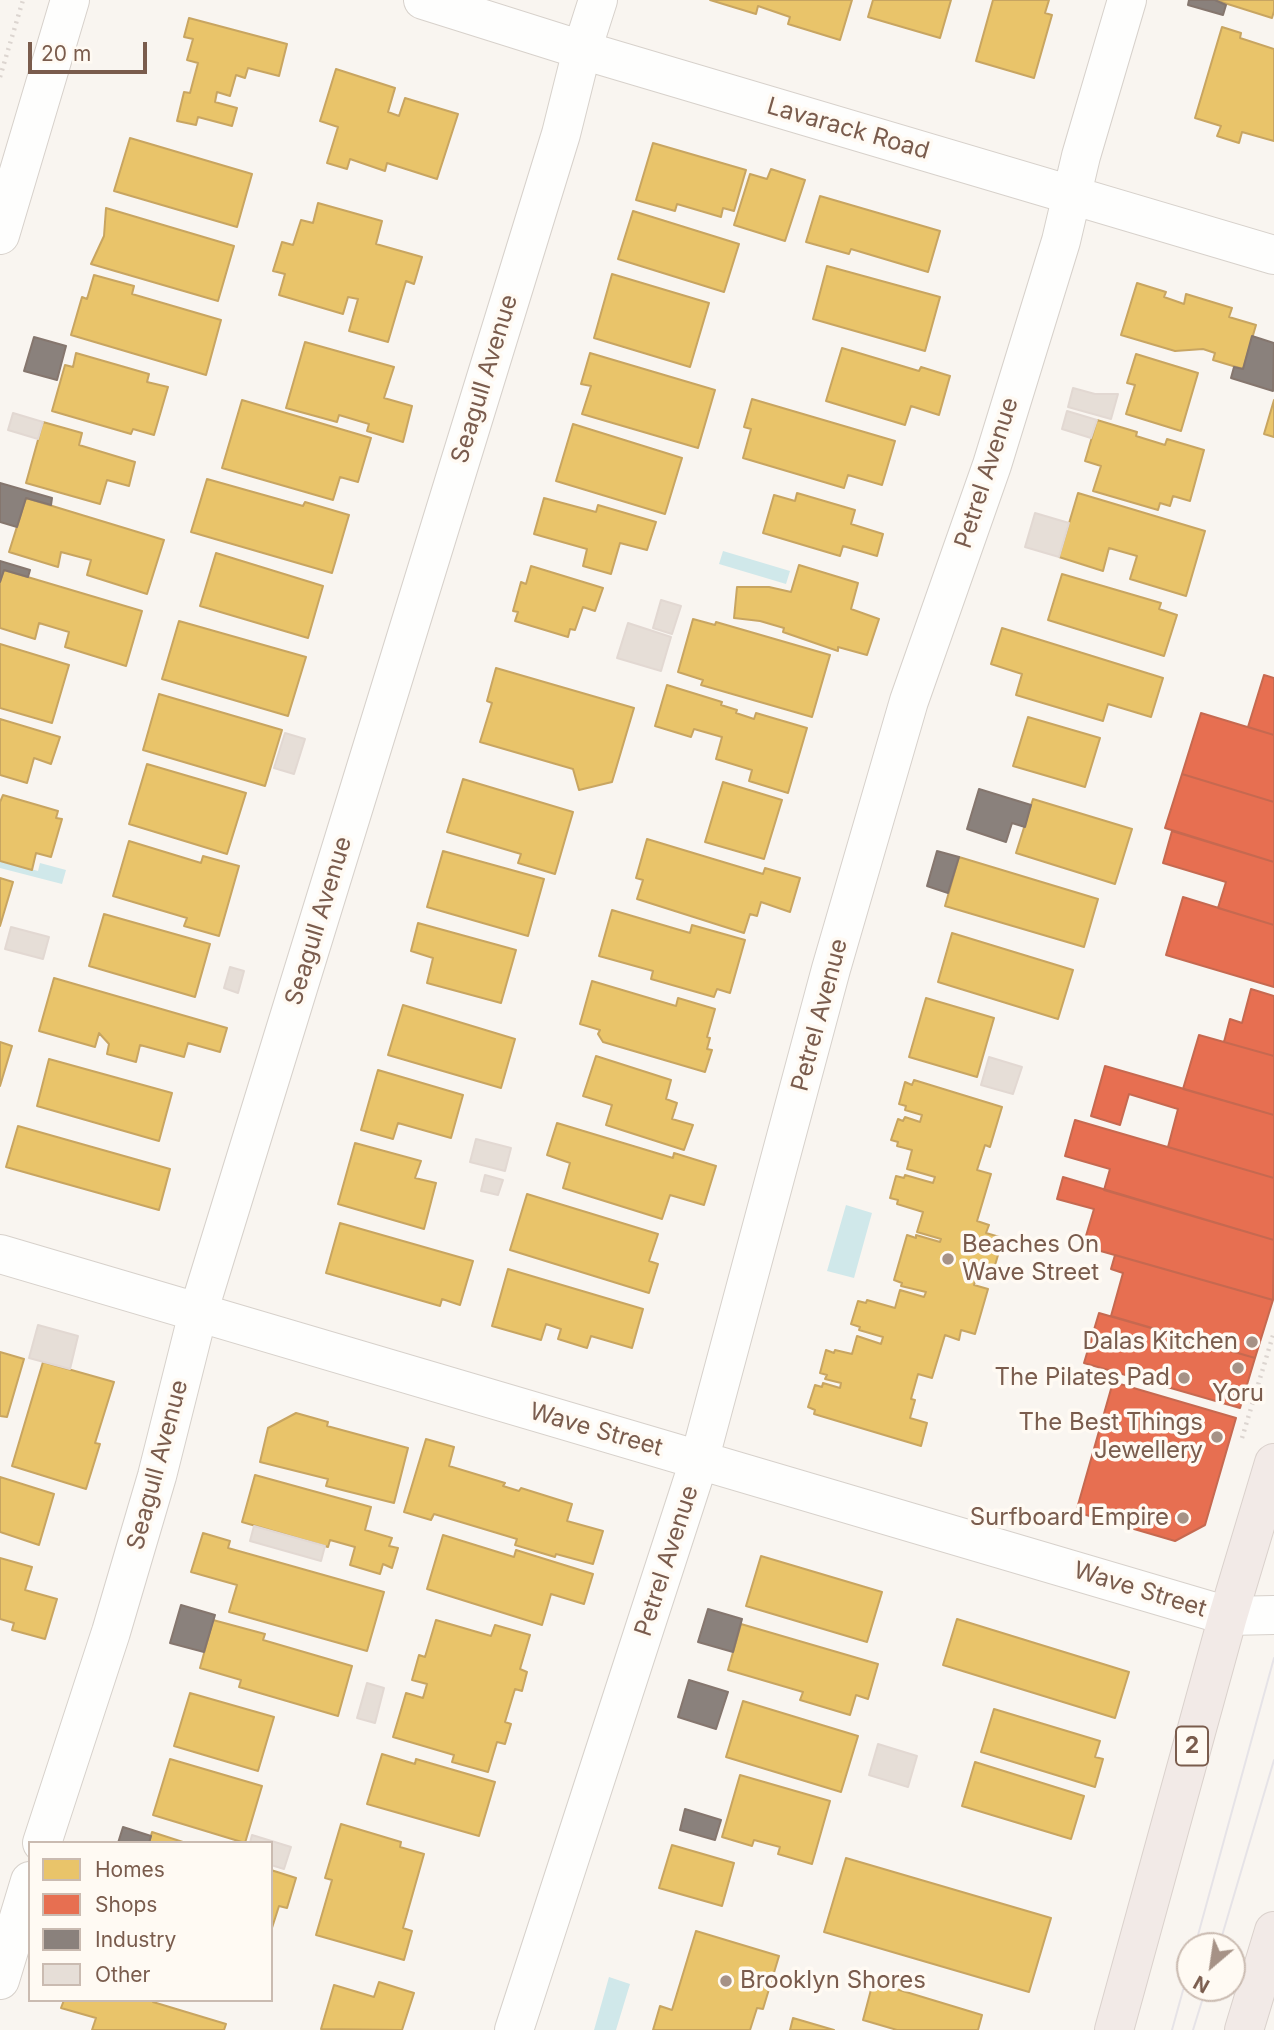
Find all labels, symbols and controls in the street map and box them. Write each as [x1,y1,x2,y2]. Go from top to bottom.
scale bar [32,28,150,72]
text: 20 m [41,41,91,66]
street label: Lavarack Road [763,92,933,166]
street label: Seagull Avenue [446,291,524,467]
street label: Petrel Avenue [949,394,1025,552]
street label: Seagull Avenue [280,833,358,1009]
street label: Petrel Avenue [786,936,854,1094]
place label: Beaches On Wave Street [962,1231,1099,1287]
marker: Beaches On Wave Street [940,1251,956,1267]
place label: Dalas Kitchen [1082,1328,1238,1356]
marker: Dalas Kitchen [1244,1334,1260,1350]
marker: Yoru [1230,1360,1246,1376]
place label: The Pilates Pad [995,1364,1170,1392]
marker: The Pilates Pad [1176,1370,1192,1386]
street label: Seagull Avenue [121,1377,195,1553]
place label: Yoru [1212,1380,1264,1408]
street label: Wave Street [526,1397,666,1463]
place label: The Best Things Jewellery [1019,1409,1203,1465]
marker: The Best Things Jewellery [1209,1429,1225,1445]
street label: Petrel Avenue [629,1482,705,1640]
place label: Surfboard Empire [970,1504,1169,1532]
marker: Surfboard Empire [1175,1510,1191,1526]
street label: Wave Street [1070,1556,1210,1624]
road number: 2 [1176,1726,1208,1765]
legend [28,1841,273,2002]
text: Homes [95,1857,165,1882]
text: Shops [95,1892,157,1917]
text: Industry [95,1927,176,1952]
north arrow [1176,1932,1246,2002]
text: Other [95,1962,151,1987]
place label: Brooklyn Shores [740,1967,926,1995]
text: N [1190,1970,1213,1998]
marker: Brooklyn Shores [718,1973,734,1989]

